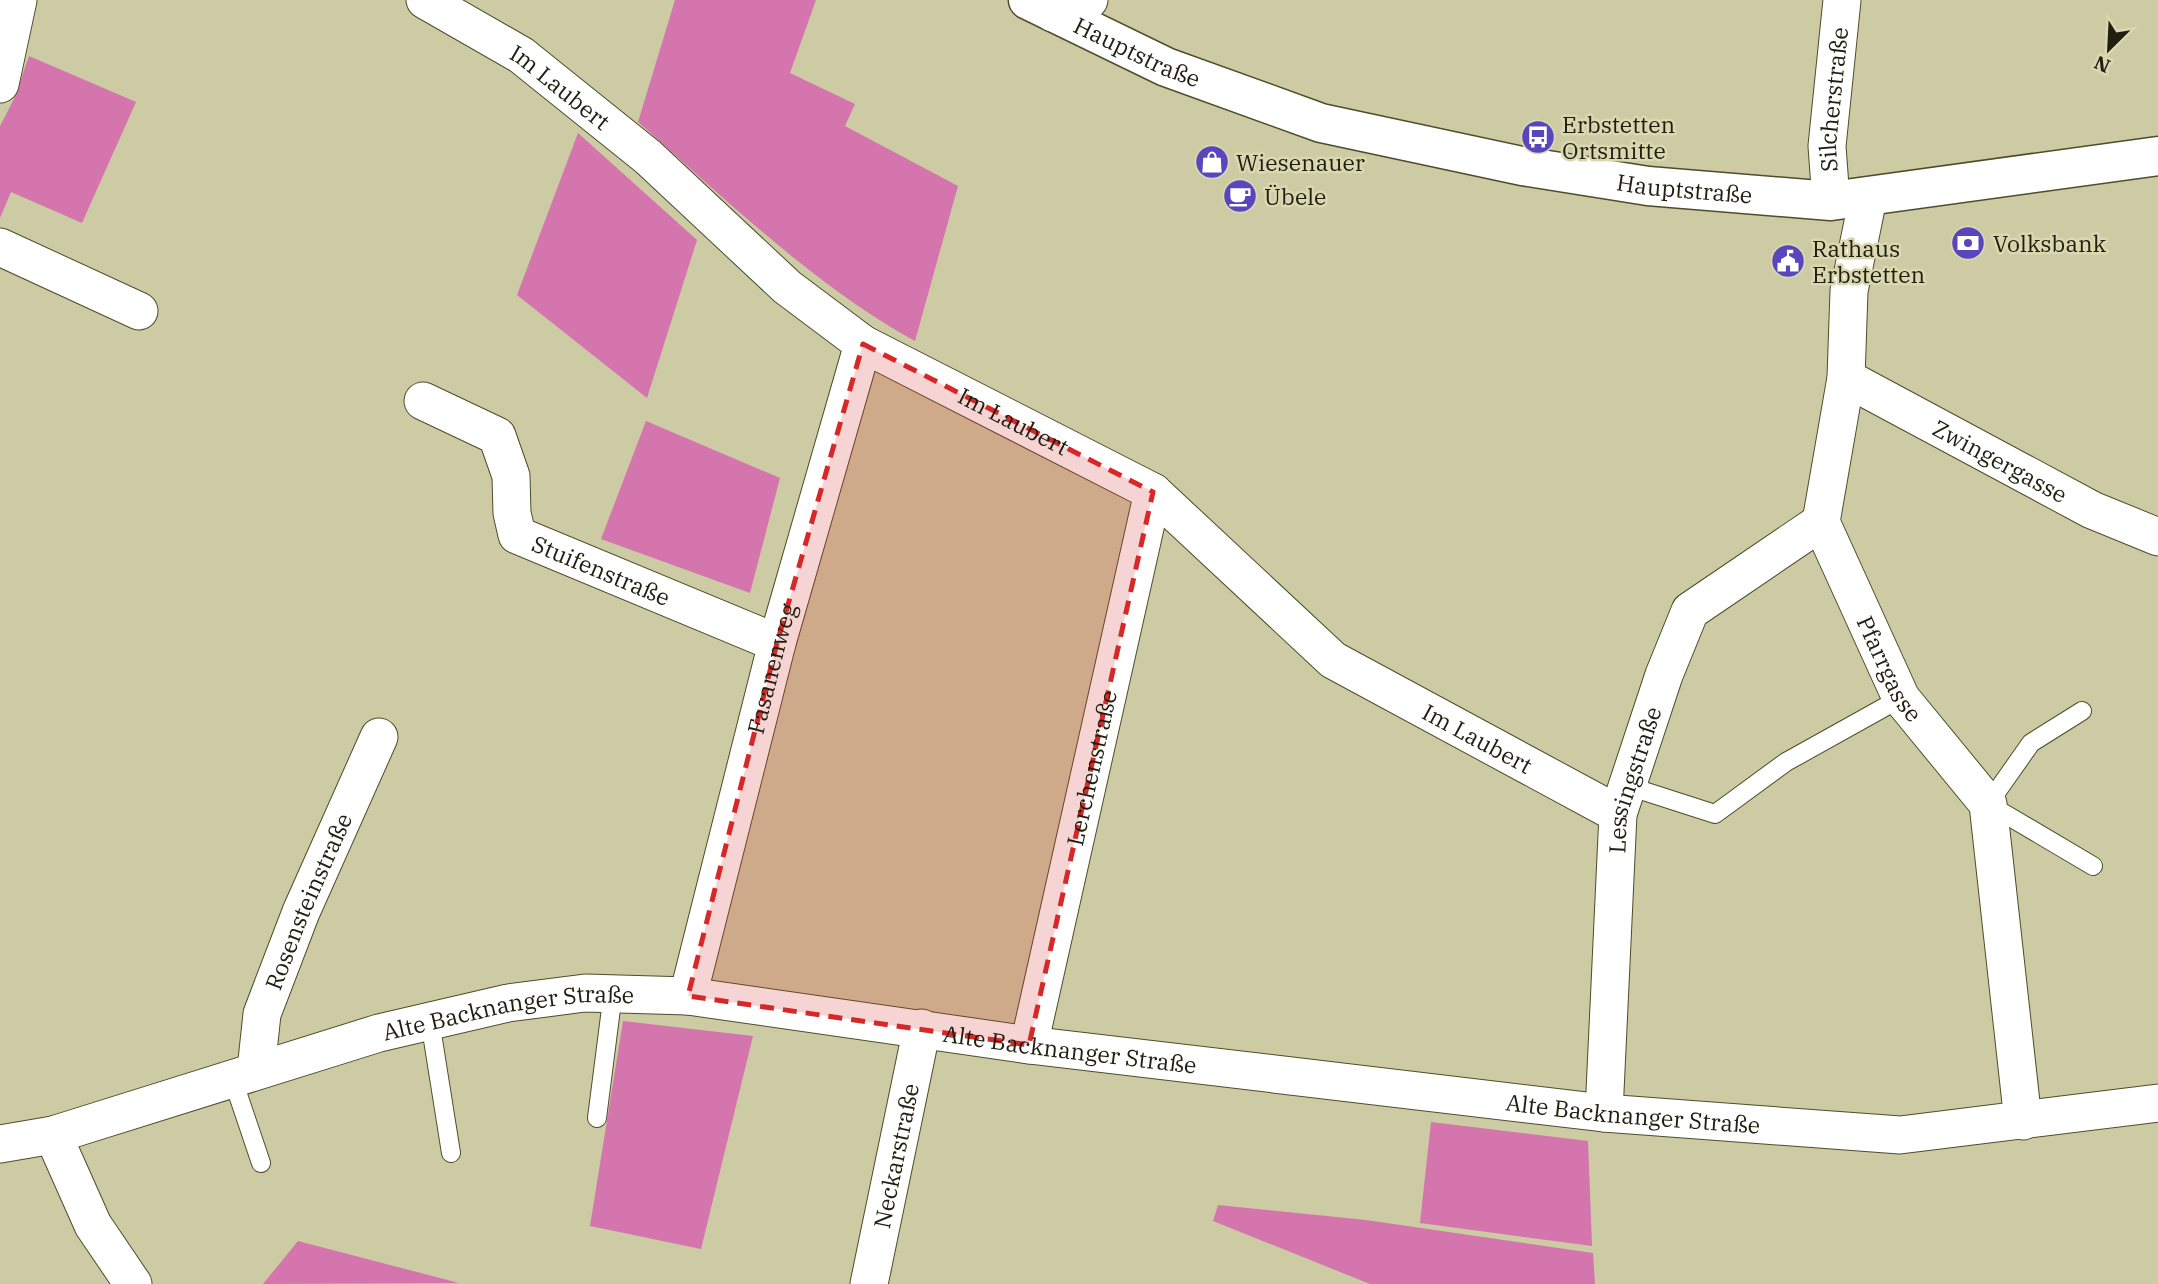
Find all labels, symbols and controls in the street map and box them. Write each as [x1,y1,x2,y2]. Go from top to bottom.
street label: Hauptstraße [1069,10,1205,93]
north arrow [2074,14,2144,84]
street label: Silcherstraße [1812,25,1854,173]
street label: Im Laubert [505,37,617,136]
text: N [2090,51,2114,79]
place label: Erbstetten Ortsmitte [1562,109,1675,165]
bus stop icon: Erbstetten Ortsmitte [1519,118,1557,156]
shop icon: Wiesenauer [1193,143,1231,181]
place label: Wiesenauer [1236,147,1365,177]
street label: Hauptstraße [1615,166,1754,210]
cafe icon: Übele [1221,177,1259,215]
place label: Übele [1264,181,1326,211]
bank icon: Volksbank [1949,224,1987,262]
place label: Volksbank [1993,228,2107,258]
place label: Rathaus Erbstetten [1812,233,1925,289]
public building icon: Rathaus Erbstetten [1769,242,1807,280]
street label: Im Laubert [953,380,1074,462]
street label: Zwingergasse [1928,412,2073,509]
street label: Stuifenstraße [528,528,675,612]
street label: Fasanenweg [740,599,803,737]
street label: Pfarrgasse [1851,611,1929,728]
street label: Lerchenstraße [1059,687,1123,849]
street label: Im Laubert [1417,696,1538,780]
street label: Lessingstraße [1601,702,1668,854]
street label: Rosensteinstraße [258,808,358,994]
street label: Alte Backnanger Straße [380,978,635,1047]
street label: Alte Backnanger Straße [941,1018,1198,1080]
street label: Neckarstraße [866,1081,925,1231]
street label: Alte Backnanger Straße [1504,1087,1761,1140]

